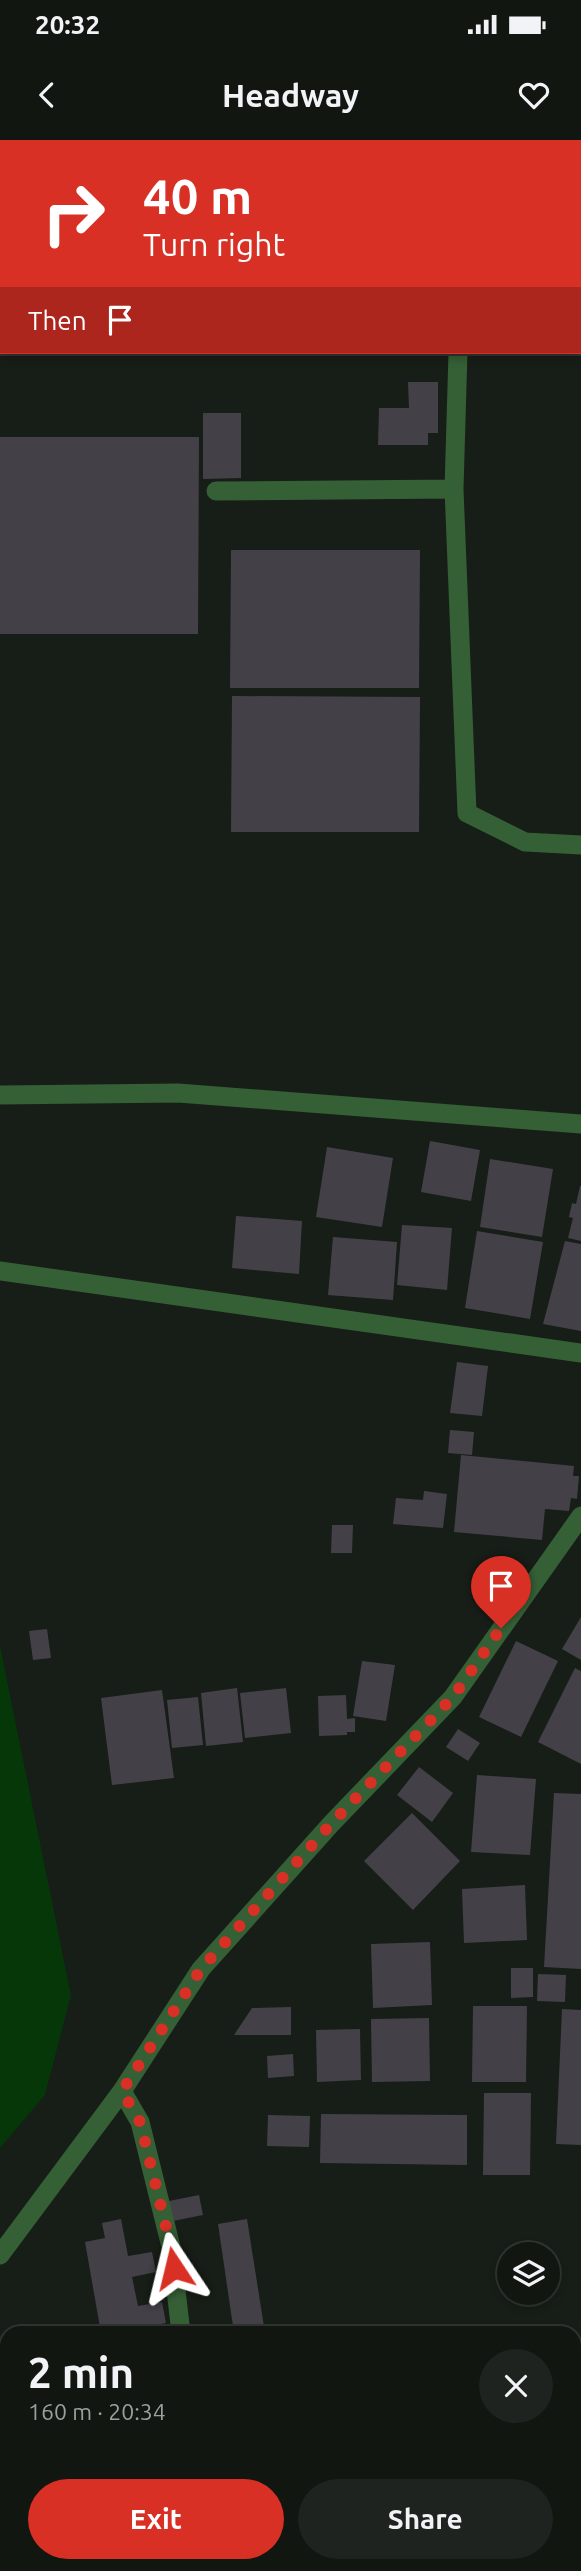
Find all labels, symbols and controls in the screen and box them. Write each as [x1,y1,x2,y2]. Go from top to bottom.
text: 20:32 [35,10,100,39]
icon: back [28,76,66,114]
icon: heart [515,76,553,114]
text: Headway [222,77,359,113]
icon: right [28,168,119,259]
text: 40 m [143,168,252,223]
text: Turn right [143,226,285,262]
icon: arrive [101,301,139,339]
text: Then [28,306,87,335]
pin [471,1556,531,1628]
icon: arrive [482,1567,520,1605]
position arrow [137,2231,211,2305]
map controls [497,2242,560,2305]
button: layers [497,2242,560,2305]
text: 2 min [28,2349,134,2396]
button: close [479,2349,553,2423]
text: 160 m · 20:34 [28,2399,166,2424]
button: Exit [28,2479,284,2559]
button: Share [298,2479,553,2559]

